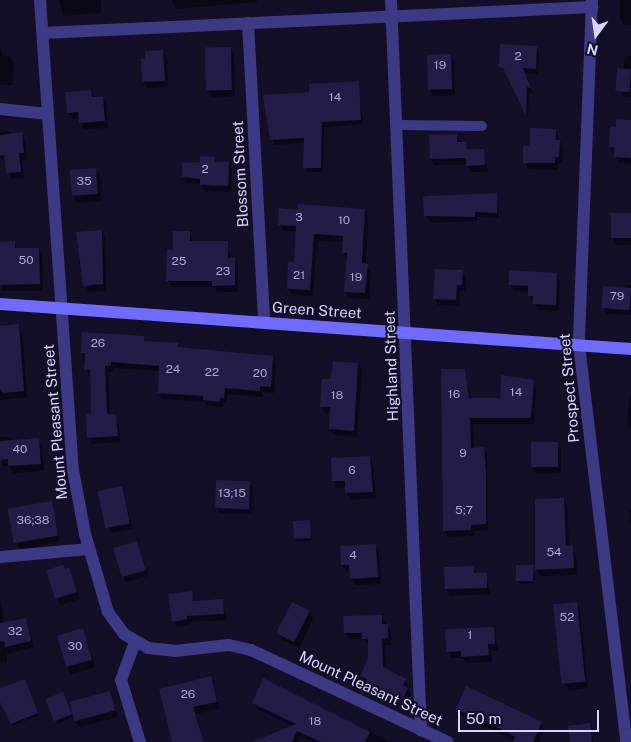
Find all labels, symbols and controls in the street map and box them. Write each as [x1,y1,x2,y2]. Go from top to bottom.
north arrow [571,10,621,60]
text: N [585,40,600,59]
house number: 2 [514,50,522,64]
house number: 19 [434,59,446,73]
house number: 14 [329,91,341,105]
street label: Blossom Street [228,120,252,228]
house number: 2 [201,163,209,177]
house number: 35 [76,175,92,189]
house number: 3 [295,211,303,225]
house number: 10 [338,214,350,228]
house number: 50 [18,254,34,268]
house number: 25 [172,255,186,269]
house number: 23 [216,265,230,279]
house number: 21 [293,269,305,283]
house number: 19 [350,271,362,285]
house number: 79 [610,290,624,304]
street label: Green Street [272,298,362,322]
street label: Highland Street [380,310,402,422]
street label: Prospect Street [555,333,583,443]
house number: 26 [91,337,105,351]
street label: Mount Pleasant Street [39,343,71,501]
house number: 24 [166,363,180,377]
house number: 22 [205,366,219,380]
house number: 20 [253,367,267,381]
house number: 14 [510,386,522,400]
house number: 16 [448,388,460,402]
house number: 18 [331,389,343,403]
house number: 40 [13,443,27,457]
house number: 9 [459,447,467,461]
house number: 6 [348,464,356,478]
house number: 13;15 [218,487,246,501]
house number: 5;7 [455,504,473,518]
house number: 36;38 [16,514,50,528]
house number: 54 [546,546,562,560]
house number: 4 [349,549,357,563]
house number: 52 [560,611,574,625]
house number: 32 [8,625,22,639]
house number: 1 [468,629,472,643]
house number: 30 [68,640,82,654]
street label: Mount Pleasant Street [296,647,446,729]
house number: 26 [181,688,195,702]
scale bar [461,700,602,732]
text: 50 m [466,710,501,727]
house number: 18 [309,715,321,729]

